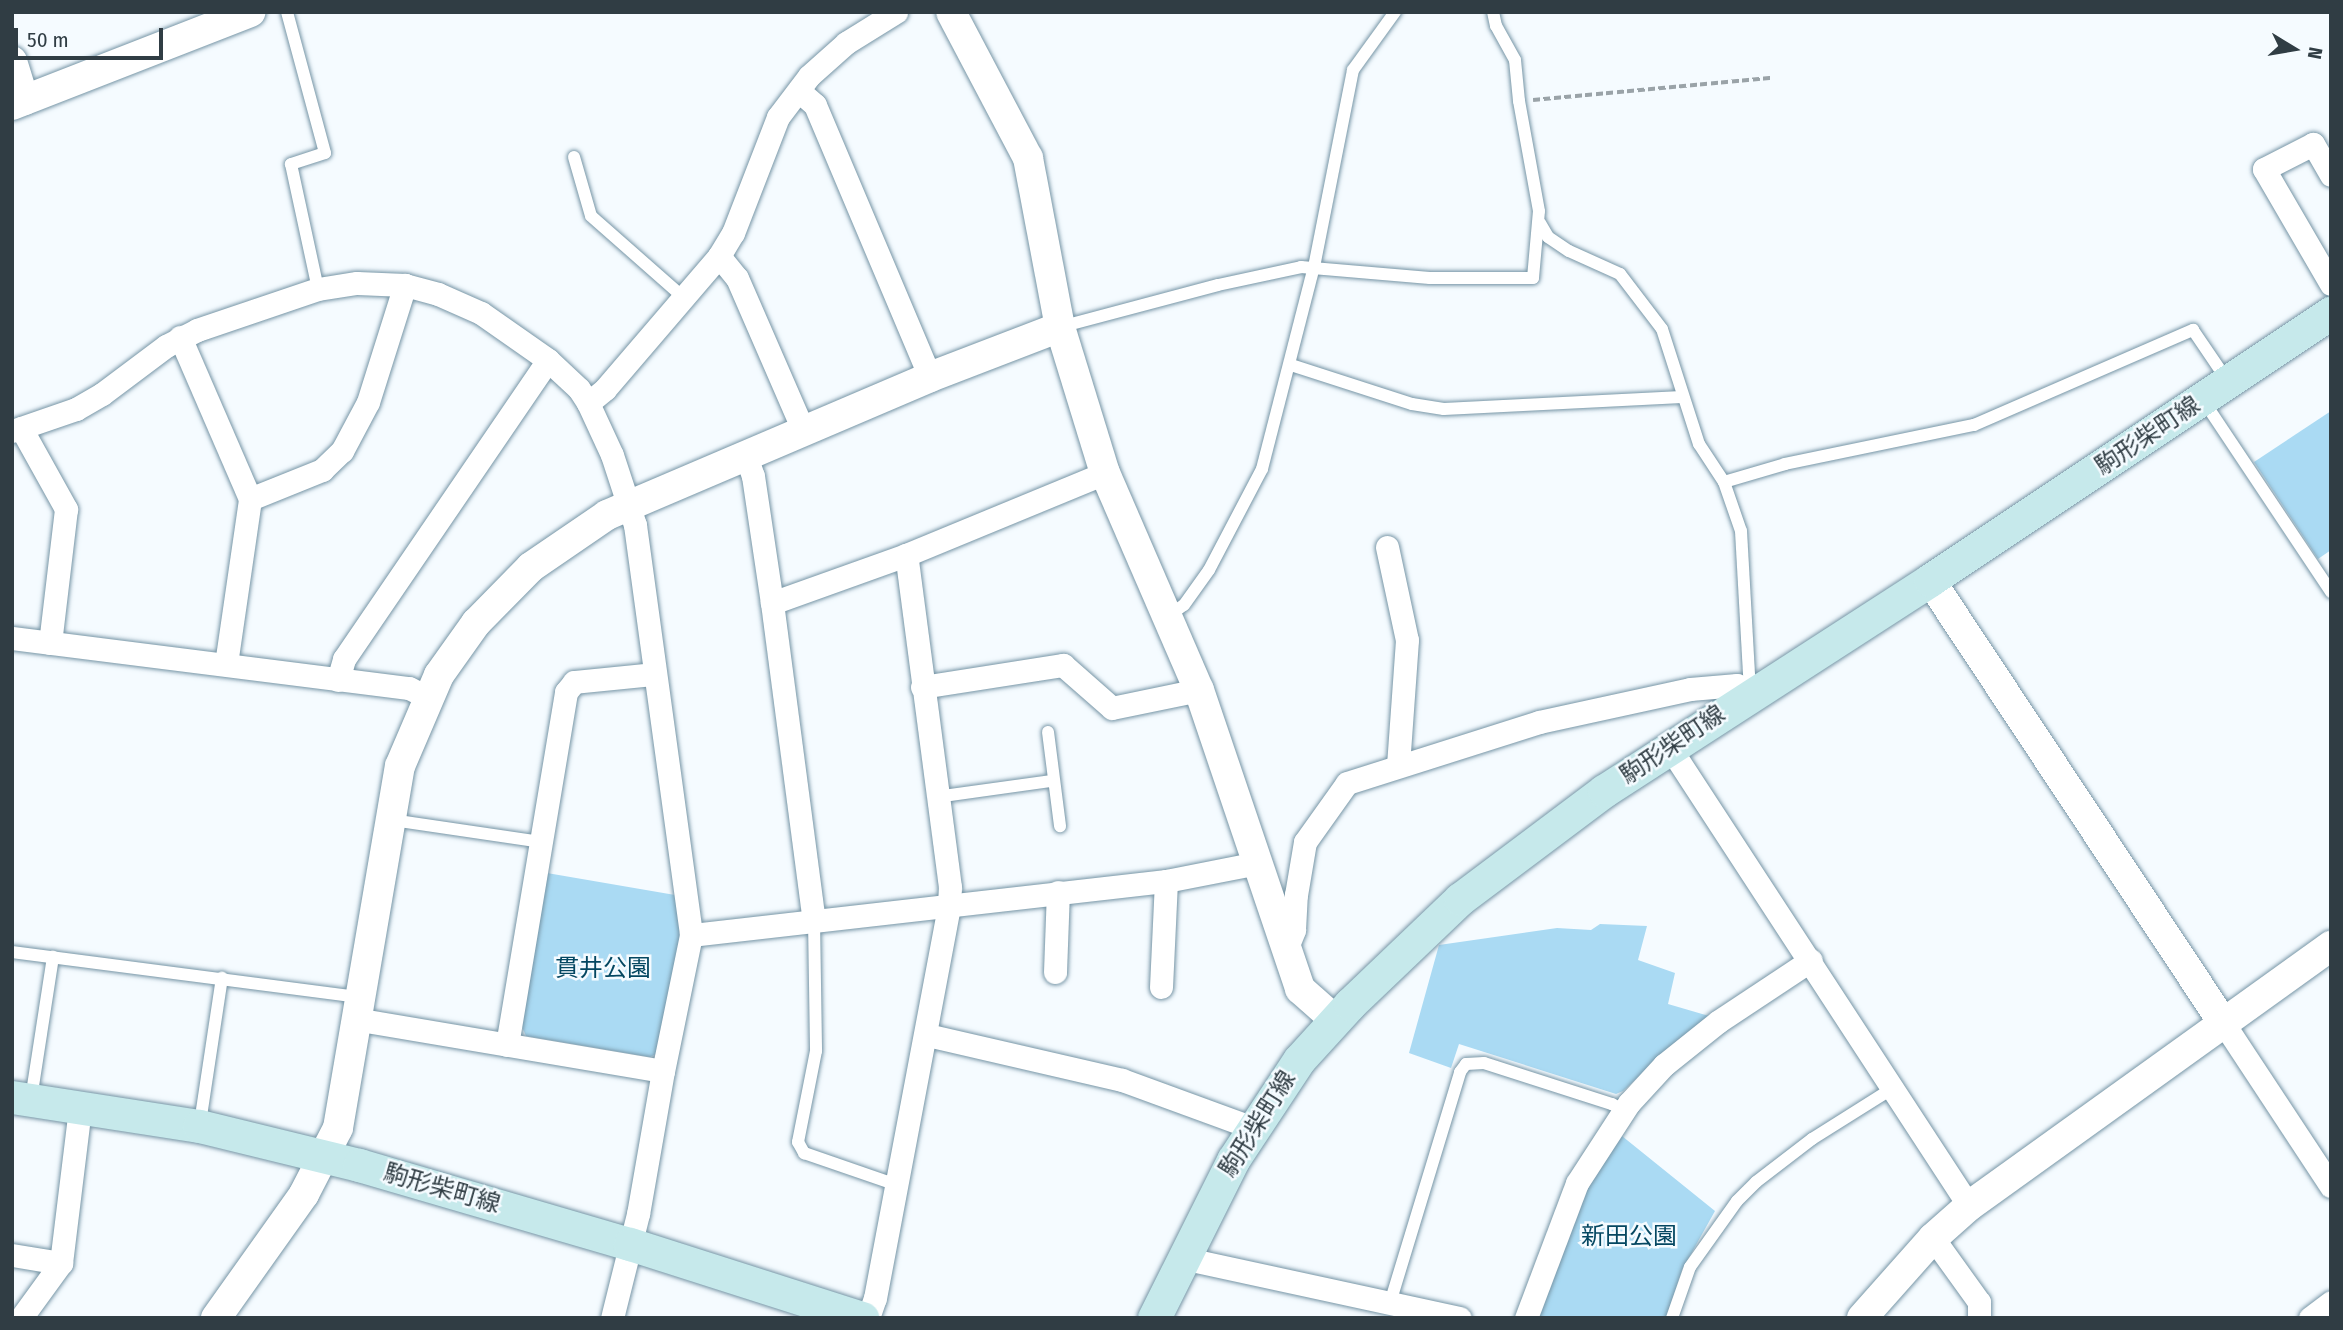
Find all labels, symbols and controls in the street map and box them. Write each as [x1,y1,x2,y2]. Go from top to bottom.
scale bar [18,14,166,58]
north arrow [2259,14,2329,84]
text: 50 m [27,27,69,53]
text: N [2303,45,2327,61]
street label: 駒形柴町線 [2090,391,2206,481]
street label: 駒形柴町線 [1615,700,1731,790]
park label: 貫井公園 [555,955,651,983]
street label: 駒形柴町線 [1214,1065,1302,1183]
street label: 駒形柴町線 [380,1159,504,1219]
park label: 新田公園 [1581,1223,1677,1251]

